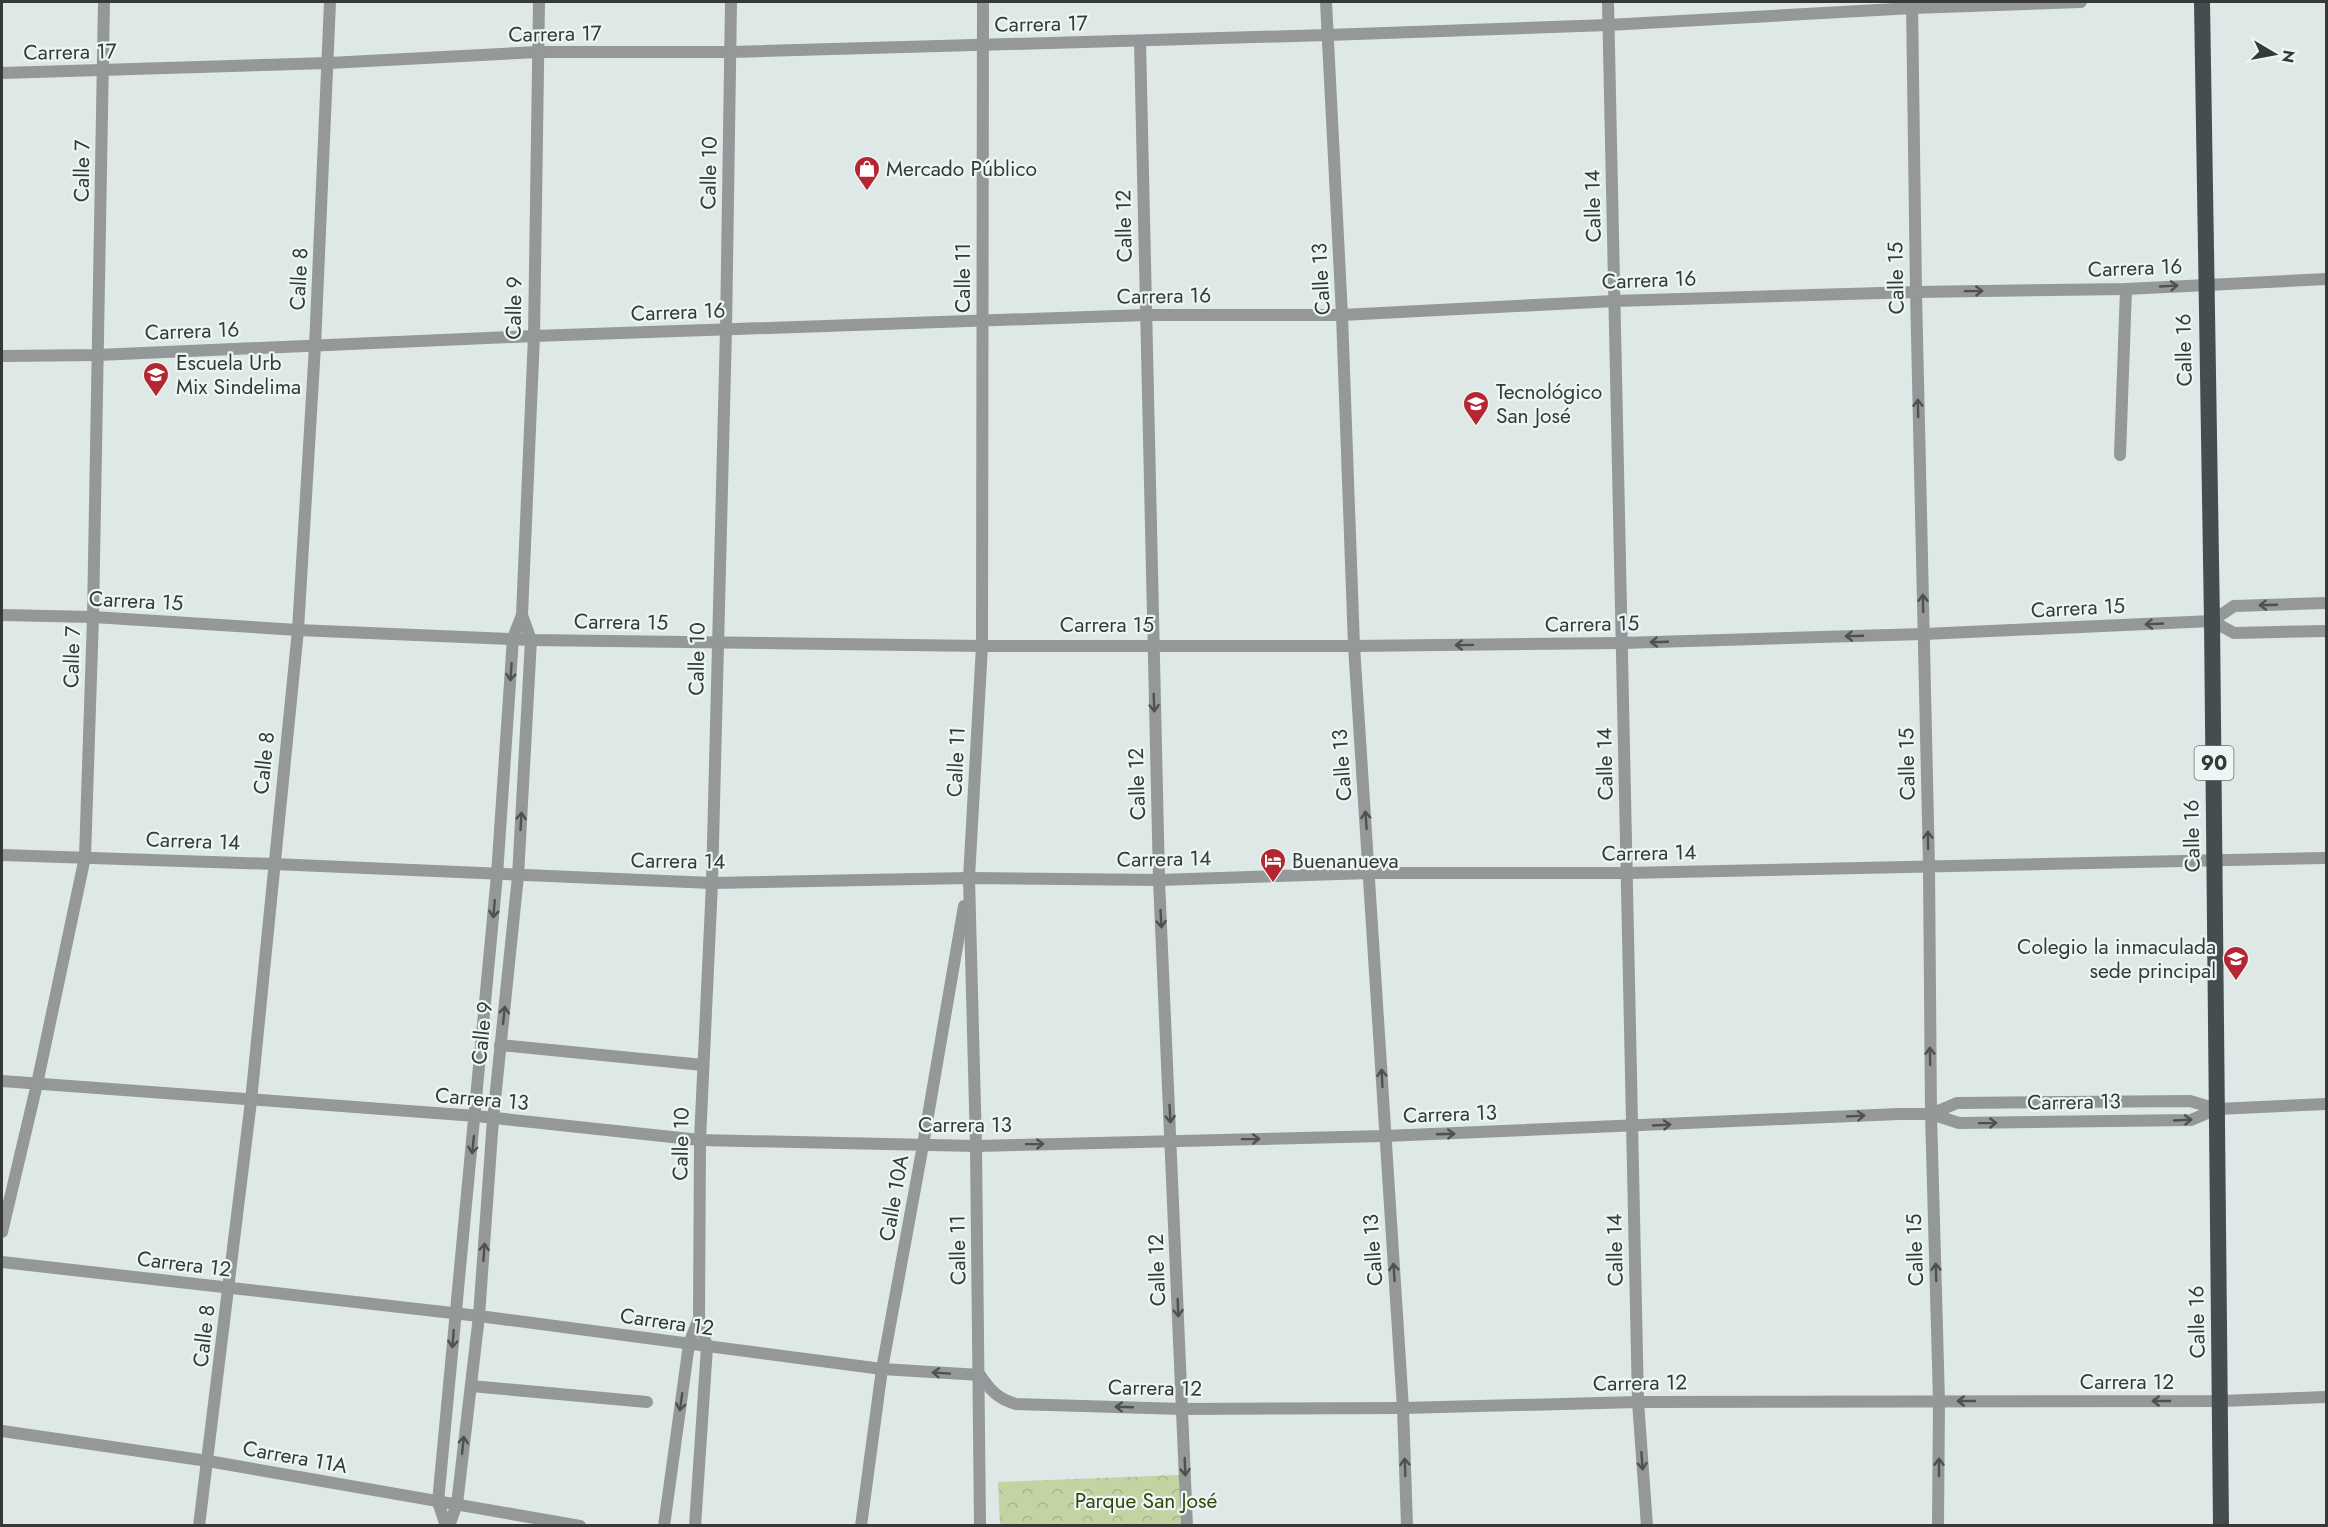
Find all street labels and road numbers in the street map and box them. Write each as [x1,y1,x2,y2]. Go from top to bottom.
street label: Carrera 17 [994,8,1088,40]
street label: Carrera 17 [508,18,602,50]
street label: Carrera 17 [23,36,117,68]
street label: Calle 10 [693,136,725,210]
street label: Calle 7 [66,140,98,202]
street label: Calle 14 [1577,169,1609,243]
street label: Calle 12 [1108,189,1140,263]
street label: Calle 15 [1880,241,1912,315]
street label: Calle 13 [1304,242,1338,316]
street label: Calle 11 [948,243,978,313]
street label: Calle 8 [282,247,316,311]
street label: Carrera 16 [2087,251,2183,285]
street label: Carrera 16 [1601,263,1697,297]
street label: Calle 9 [498,276,530,340]
street label: Carrera 16 [1116,280,1212,312]
street label: Carrera 16 [630,295,726,329]
street label: Calle 16 [2168,313,2200,387]
street label: Carrera 16 [144,314,240,348]
street label: Carrera 15 [88,584,184,618]
street label: Carrera 15 [2030,591,2126,625]
street label: Carrera 15 [574,606,668,638]
street label: Carrera 15 [1545,608,1639,640]
street label: Carrera 15 [1060,610,1154,640]
street label: Calle 10 [681,622,713,696]
street label: Calle 7 [56,625,88,689]
street label: Calle 11 [939,726,973,798]
street label: Calle 14 [1589,727,1621,801]
street label: Calle 15 [1891,727,1923,801]
street label: Calle 13 [1325,728,1359,802]
street label: Calle 8 [246,730,282,796]
road number: 90 [2194,746,2234,780]
street label: Calle 12 [1121,747,1153,821]
street label: Calle 16 [2176,799,2208,873]
street label: Carrera 14 [145,824,241,858]
street label: Carrera 14 [1601,837,1697,869]
street label: Carrera 14 [1116,843,1212,875]
street label: Carrera 14 [630,845,726,877]
street label: Calle 9 [464,1000,500,1066]
street label: Carrera 13 [434,1080,530,1118]
street label: Carrera 13 [2027,1086,2121,1118]
street label: Carrera 13 [1403,1097,1497,1131]
street label: Calle 10 [665,1107,697,1181]
street label: Carrera 13 [918,1110,1012,1140]
street label: Calle 10A [872,1152,916,1244]
street label: Calle 13 [1356,1213,1390,1287]
street label: Calle 14 [1599,1213,1631,1287]
street label: Calle 15 [1899,1213,1931,1287]
street label: Calle 11 [942,1215,974,1285]
street label: Calle 12 [1141,1233,1173,1307]
street label: Carrera 12 [135,1243,233,1285]
street label: Calle 16 [2181,1285,2213,1359]
street label: Carrera 12 [618,1301,716,1343]
street label: Calle 8 [185,1303,223,1369]
street label: Carrera 12 [1593,1367,1687,1399]
street label: Carrera 12 [2080,1367,2174,1397]
street label: Carrera 12 [1108,1372,1202,1404]
street label: Carrera 11A [240,1433,350,1481]

